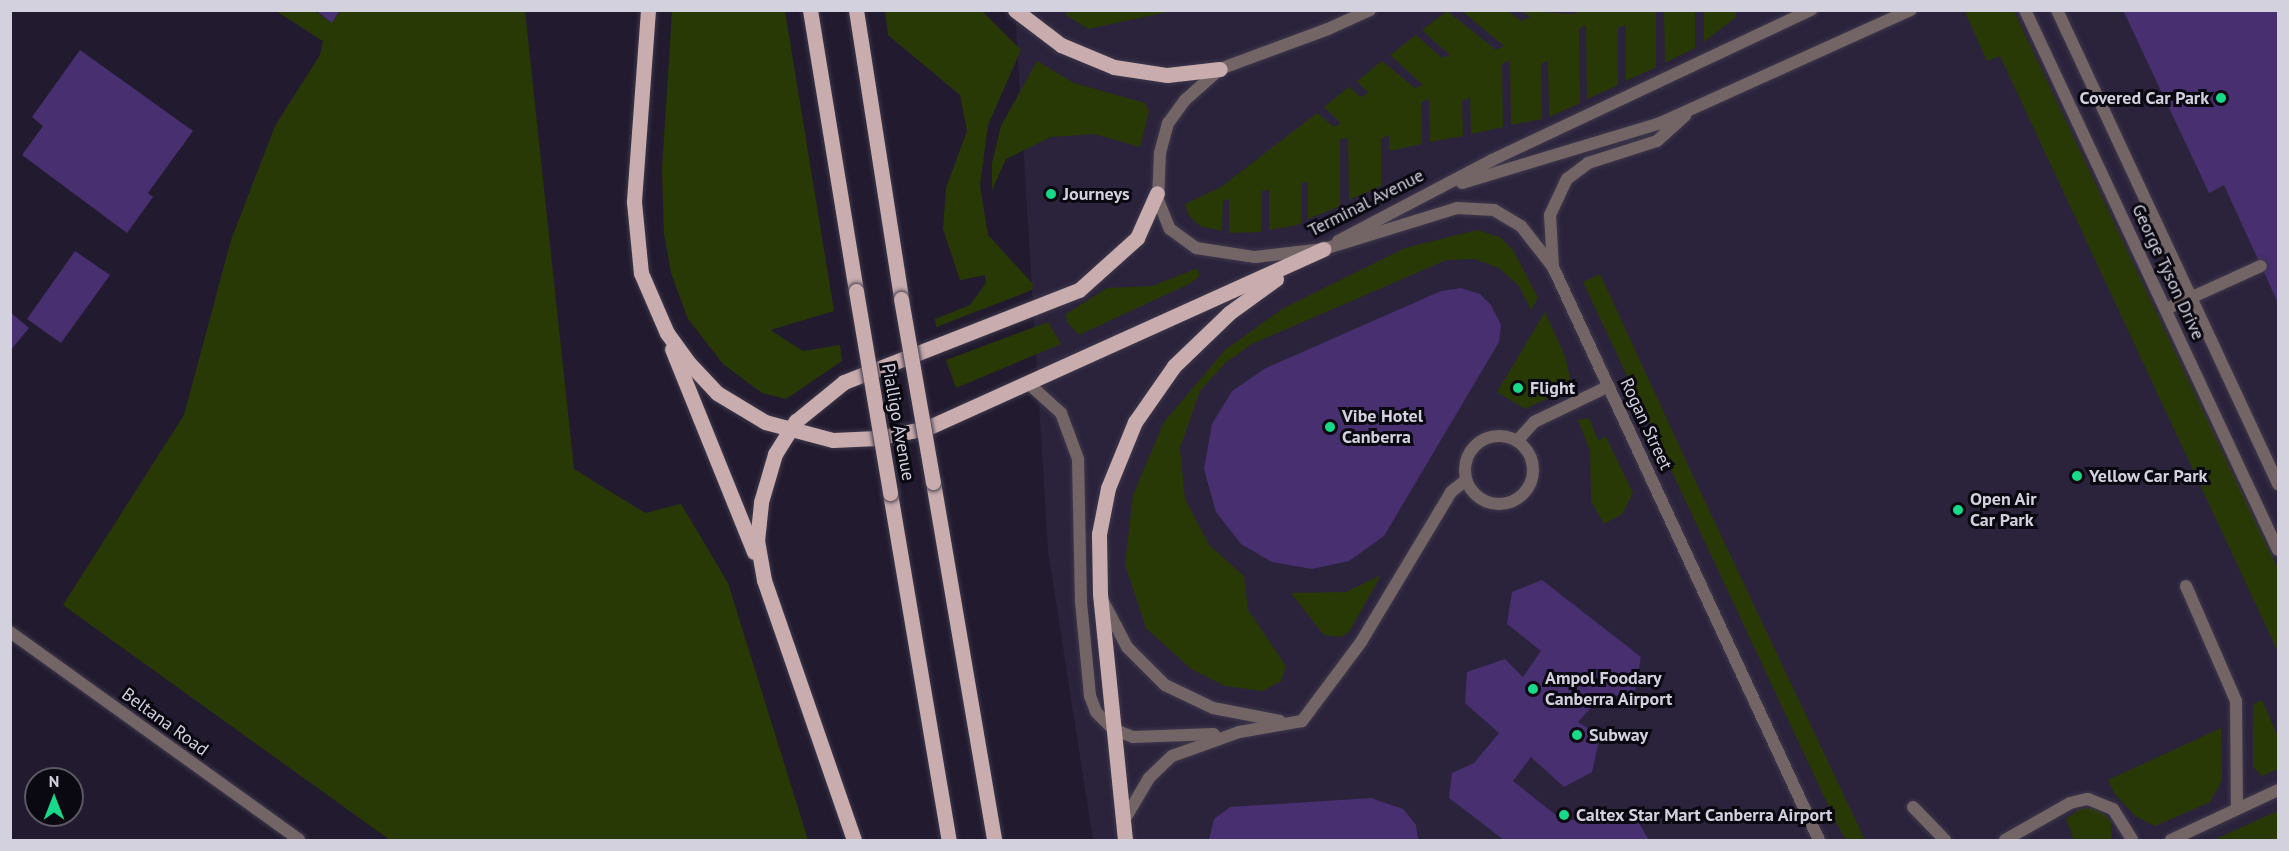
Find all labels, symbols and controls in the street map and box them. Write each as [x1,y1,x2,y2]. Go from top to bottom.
place label: Covered Car Park [2079,87,2209,109]
marker: Covered Car Park [2214,91,2228,105]
street label: Terminal Avenue [1304,164,1428,242]
place label: Journeys [1063,183,1130,205]
marker: Journeys [1044,187,1058,201]
street label: George Tyson Drive [2127,201,2209,343]
street label: Pialligo Avenue [877,361,919,483]
street label: Rogan Street [1615,375,1677,473]
place label: Flight [1530,377,1575,399]
marker: Flight [1511,381,1525,395]
place label: Vibe Hotel Canberra [1342,406,1423,448]
marker: Vibe Hotel Canberra [1323,420,1337,434]
place label: Yellow Car Park [2089,465,2208,487]
marker: Yellow Car Park [2070,469,2084,483]
place label: Open Air Car Park [1970,489,2037,532]
marker: Open Air Car Park [1951,503,1965,517]
place label: Ampol Foodary Canberra Airport [1545,668,1673,710]
marker: Ampol Foodary Canberra Airport [1526,682,1540,696]
street label: Beltana Road [118,683,212,761]
place label: Subway [1589,724,1648,746]
marker: Subway [1570,728,1584,742]
north arrow [24,767,84,827]
text: N [49,771,59,791]
place label: Caltex Star Mart Canberra Airport [1576,804,1834,826]
marker: Caltex Star Mart Canberra Airport [1557,808,1571,822]

